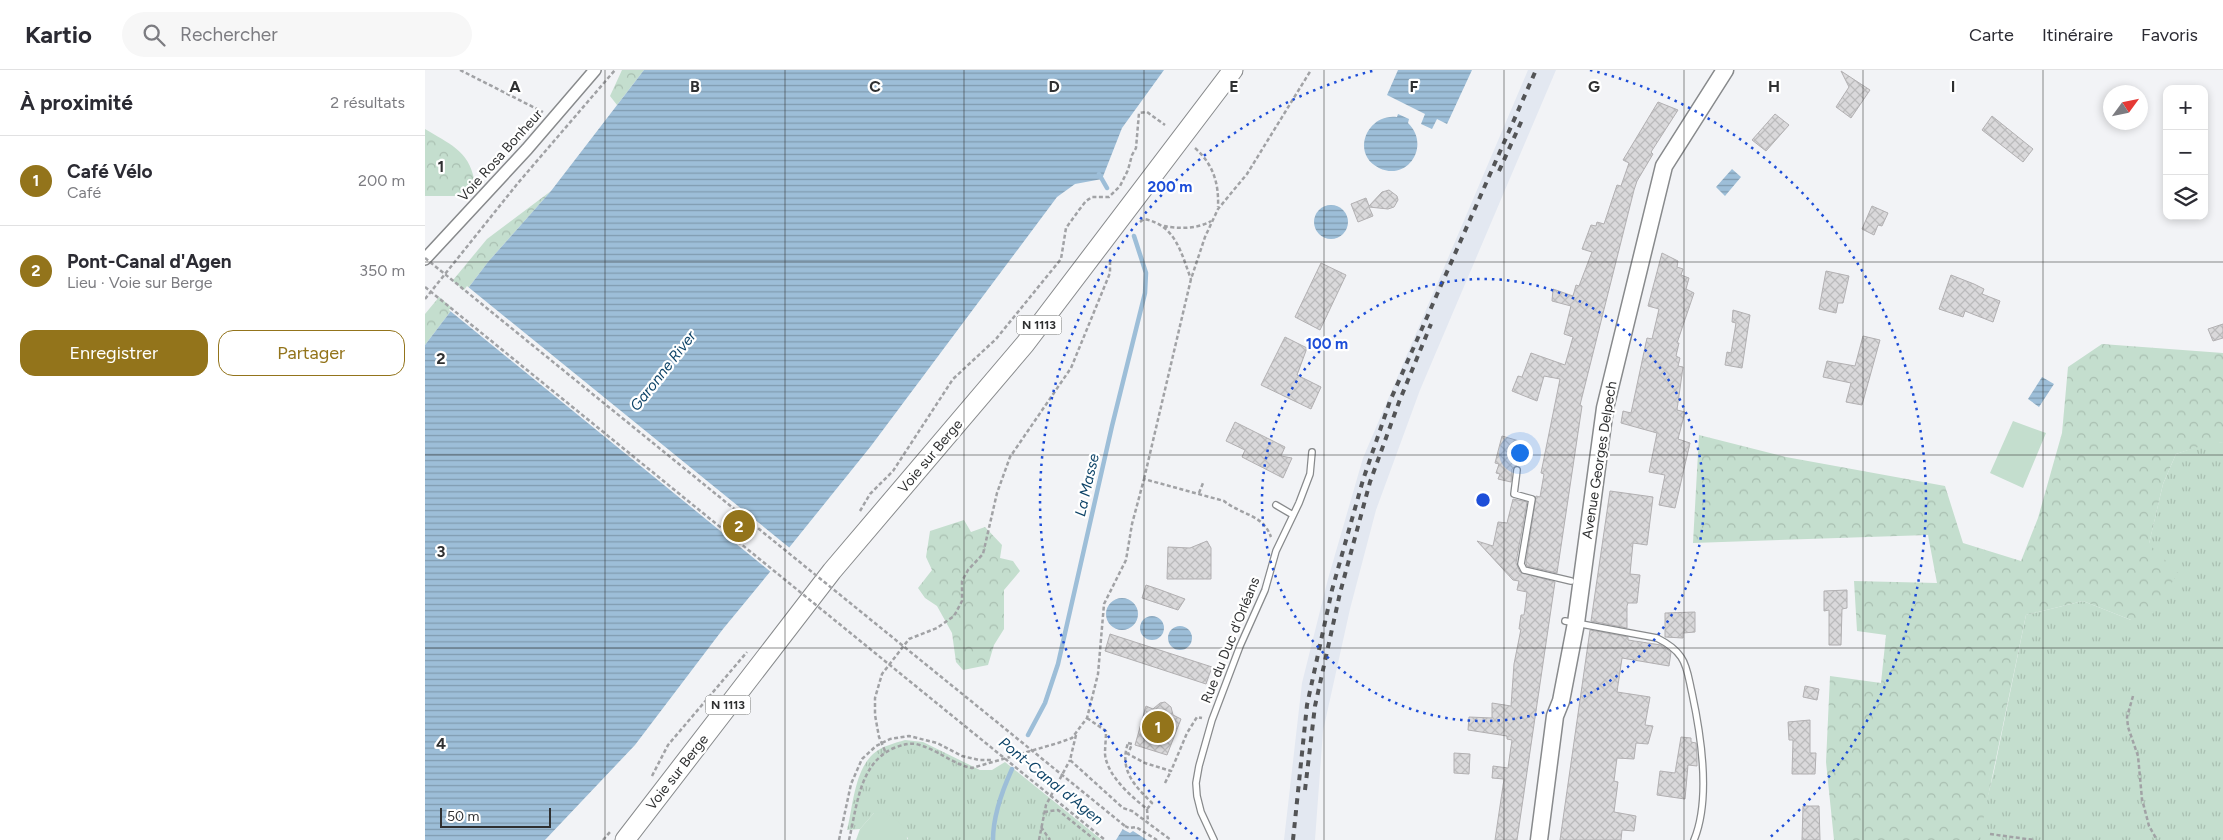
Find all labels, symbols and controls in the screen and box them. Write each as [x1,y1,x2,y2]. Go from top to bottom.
search box [122,12,472,57]
text: Kartio [25,20,92,49]
icon: search [140,21,168,49]
text: Rechercher [180,23,278,46]
text: Carte [1969,24,2014,46]
text: Itinéraire [2042,24,2113,46]
text: Favoris [2141,24,2198,46]
text: A [509,77,521,96]
text: B [690,77,700,96]
text: C [869,77,881,96]
text: D [1048,77,1060,96]
text: E [1229,77,1239,96]
text: F [1410,77,1419,96]
text: G [1588,77,1600,96]
text: H [1768,77,1780,96]
text: I [1951,77,1955,96]
north arrow [2103,85,2148,130]
map controls [2163,85,2208,220]
button: + [2163,85,2208,130]
text: À proximité [20,90,133,115]
text: 2 résultats [330,93,405,112]
street label: Voie Rosa Bonheur [455,106,546,205]
button: − [2163,130,2208,175]
text: 1 [438,157,444,176]
text: Café Vélo [67,160,153,183]
text: 1 [33,171,39,190]
text: 200 m [358,171,405,190]
button: layers [2163,175,2208,220]
text: 200 m [1148,178,1192,196]
text: Café [67,183,101,202]
text: Pont-Canal d'Agen [67,250,232,273]
text: 2 [31,261,41,280]
text: 350 m [359,261,405,280]
text: Lieu · Voie sur Berge [67,273,213,292]
road number: N 1113 [1017,316,1061,334]
water label: Garonne River [626,327,700,415]
button: Enregistrer [20,330,208,376]
button: Partager [218,330,405,376]
text: 100 m [1306,335,1348,353]
text: 2 [436,349,446,368]
street label: Avenue Georges Delpech [1579,380,1620,540]
street label: Voie sur Berge [895,416,966,497]
your location [1507,440,1533,466]
water label: La Masse [1071,452,1103,518]
centre of rings [1474,491,1492,509]
pin: 2 [723,507,755,545]
text: 3 [437,542,446,561]
street label: Rue du Duc d'Orléans [1197,575,1264,706]
road number: N 1113 [705,696,751,714]
pin: 1 [1142,708,1174,746]
street label: Voie sur Berge [643,731,712,813]
water label: Pont-Canal d'Agen [995,733,1107,829]
text: 4 [436,734,446,753]
scale bar [440,805,551,828]
text: 50 m [447,808,479,825]

